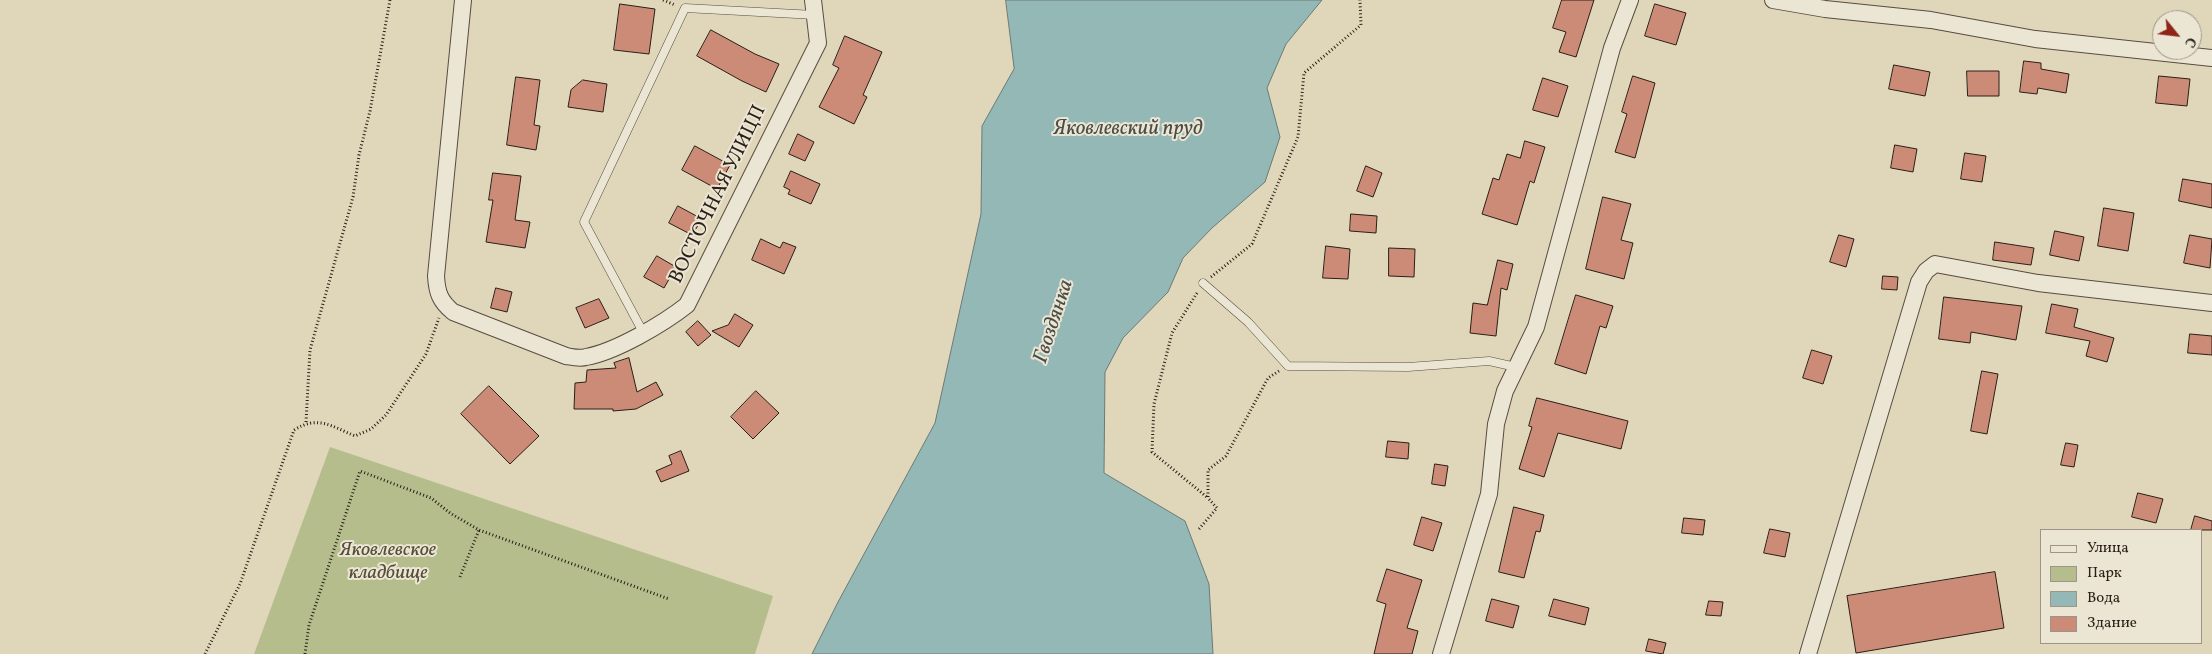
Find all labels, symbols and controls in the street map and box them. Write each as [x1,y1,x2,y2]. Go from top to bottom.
north arrow [2152,10,2202,60]
text: С [2179,33,2200,51]
street label: ВОСТОЧНАЯ УЛИЦП [665,102,773,288]
water label: Яковлевский пруд [1054,117,1202,143]
water label: Гвоздянка [1030,277,1080,367]
legend [2040,529,2202,644]
text: Улица [2087,538,2129,559]
park label: Яковлевское кладбище [340,539,436,586]
text: Парк [2087,563,2122,584]
text: Вода [2087,588,2120,609]
text: Здание [2087,613,2137,634]

